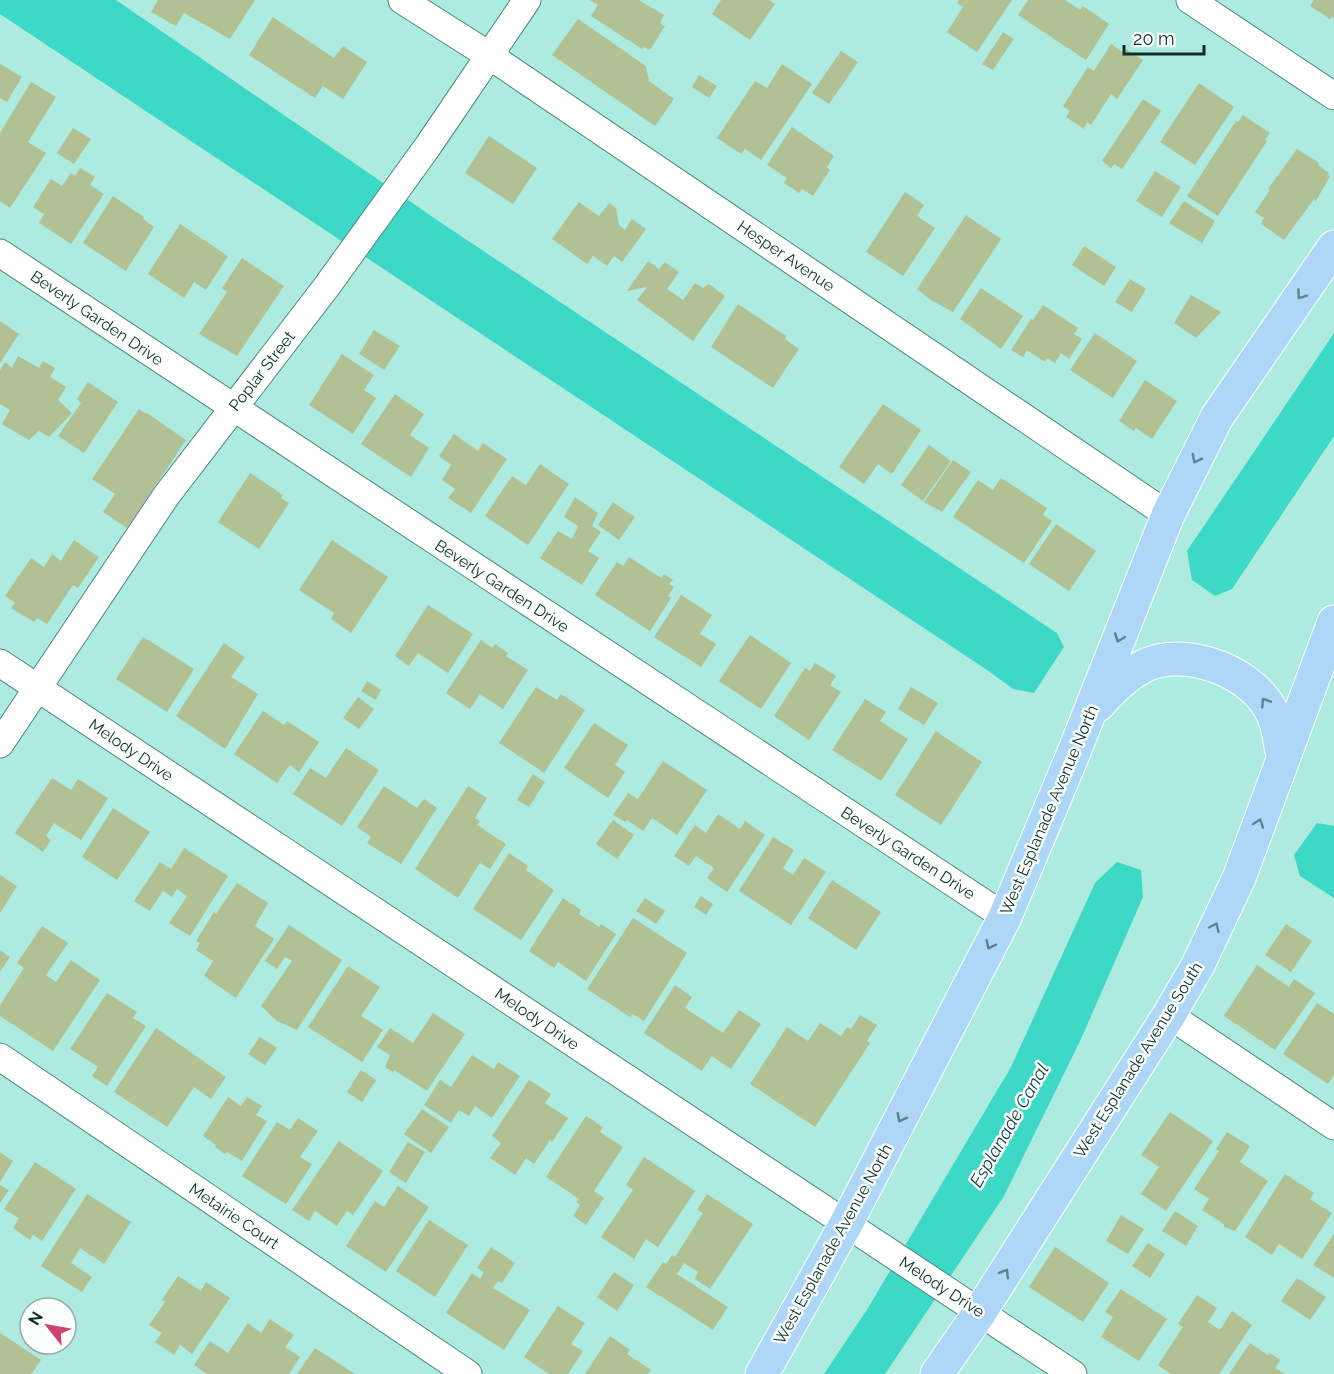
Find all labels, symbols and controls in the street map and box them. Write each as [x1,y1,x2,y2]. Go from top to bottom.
scale bar [1124,18,1204,56]
text: 20 m [1133,28,1175,49]
street label: Hesper Avenue [734,217,838,295]
street label: Beverly Garden Drive [27,267,167,369]
one-way arrow [1297,288,1308,299]
street label: Poplar Street [225,327,299,415]
one-way arrow [1192,452,1203,463]
street label: Beverly Garden Drive [431,536,573,636]
one-way arrow [1114,632,1127,643]
one-way arrow [1262,698,1273,709]
street label: West Esplanade Avenue North [996,702,1102,918]
street label: Melody Drive [85,715,177,785]
street label: Beverly Garden Drive [837,803,979,903]
one-way arrow [1252,818,1264,829]
one-way arrow [1208,923,1220,934]
one-way arrow [986,939,998,950]
street label: West Esplanade Avenue South [1070,959,1206,1161]
street label: Melody Drive [491,984,583,1054]
water label: Esplanade Canal [965,1059,1053,1190]
one-way arrow [896,1112,908,1123]
street label: West Esplanade Avenue North [770,1141,896,1347]
street label: Metairie Court [185,1179,283,1253]
street label: Melody Drive [896,1252,988,1322]
one-way arrow [997,1269,1009,1279]
north arrow [18,1296,78,1356]
text: N [24,1308,47,1329]

